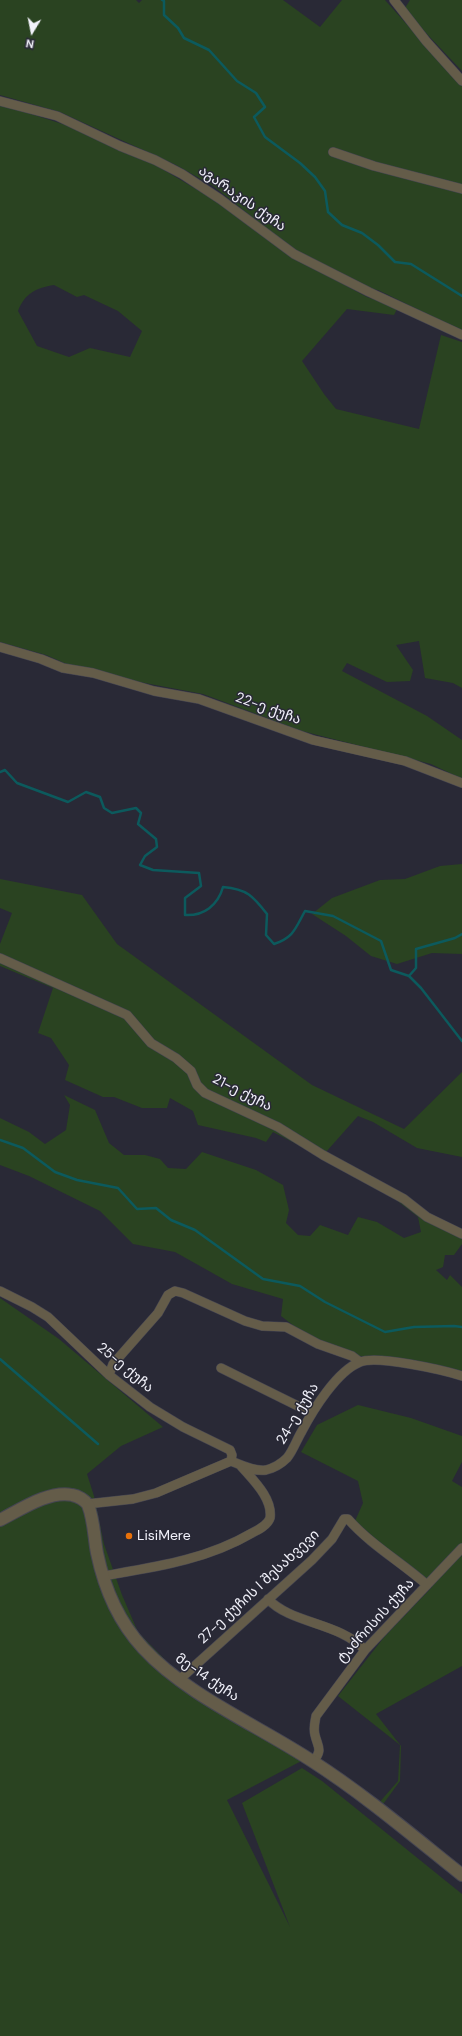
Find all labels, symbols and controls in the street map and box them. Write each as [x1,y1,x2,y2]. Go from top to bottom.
north arrow [12,12,52,52]
text: N [25,36,35,51]
street label: აგარაკის ქუჩა [195,163,289,235]
street label: 22-ე ქუჩა [233,689,303,729]
street label: 21-ე ქუჩა [209,1071,275,1115]
street label: 25-ე ქუჩა [93,1339,157,1397]
street label: 24-ე ქუჩა [273,1380,323,1448]
street label: 27-ე ქუჩის I შესახვევი [195,1526,323,1648]
place label: LisiMere [137,1528,191,1544]
marker: LisiMere [124,1531,134,1541]
street label: ტაძრისის ქუჩა [334,1575,418,1667]
street label: მე-14 ქუჩა [172,1651,242,1705]

